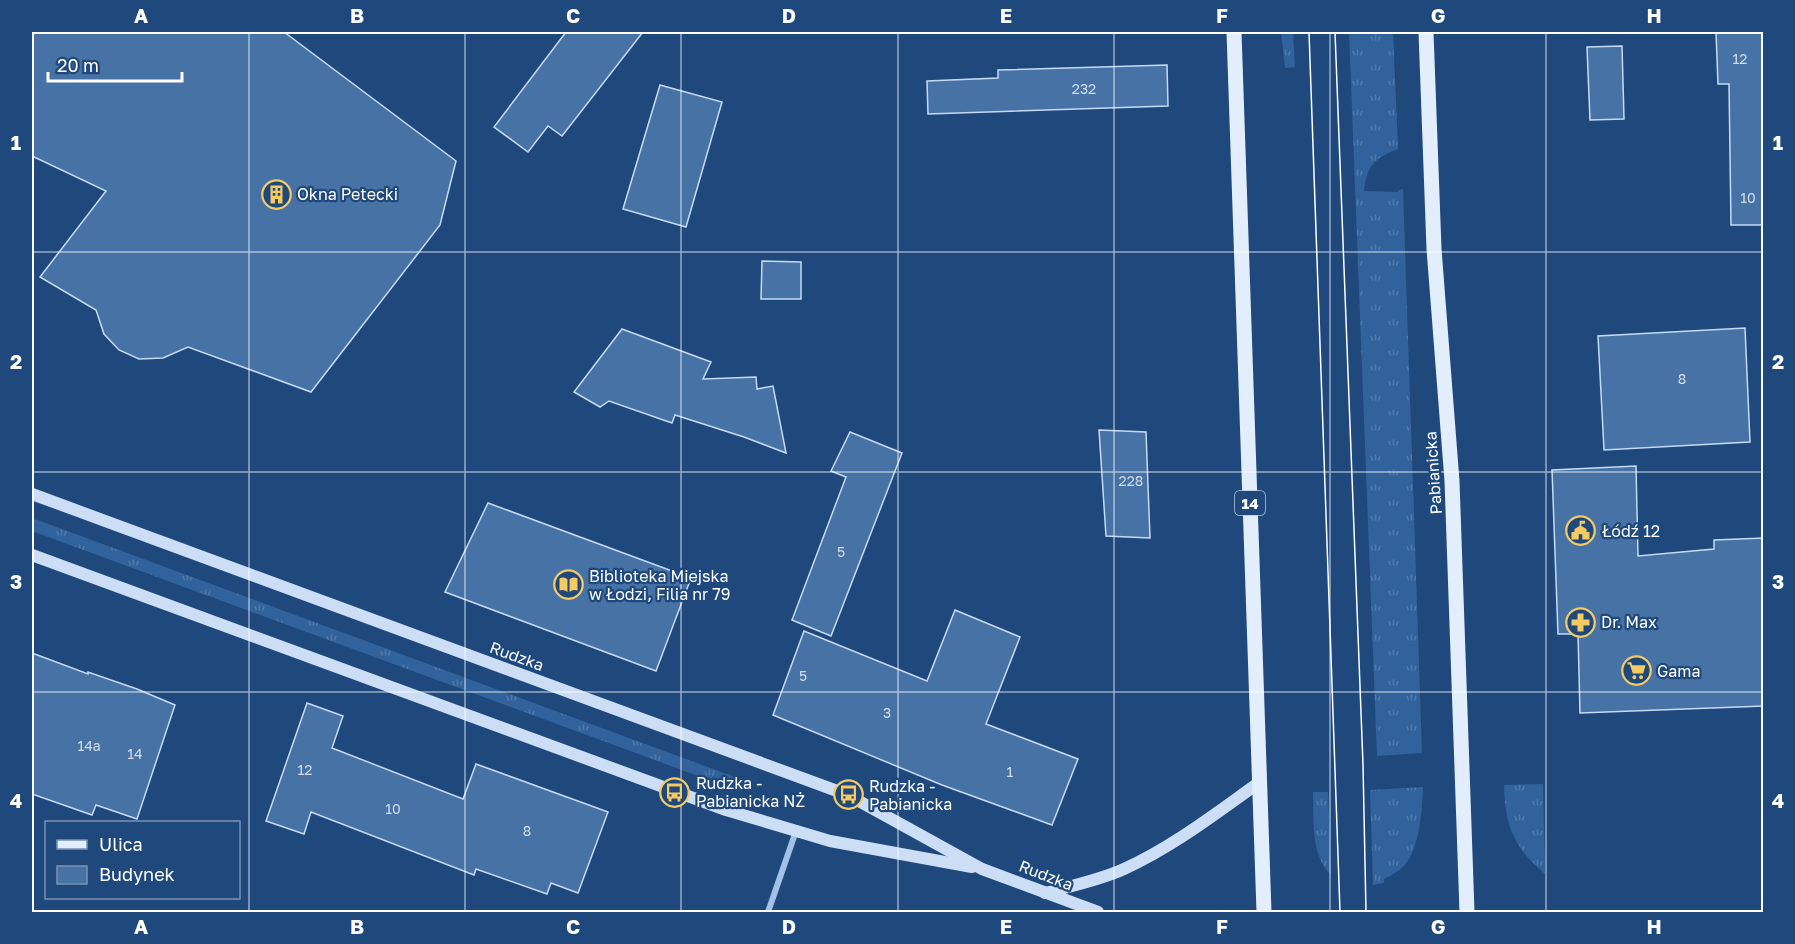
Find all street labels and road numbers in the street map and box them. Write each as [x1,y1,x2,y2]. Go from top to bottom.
street label: Pabianicka [1420,431,1446,515]
road number: 14 [1235,491,1265,515]
street label: Rudzka [487,637,547,675]
street label: Rudzka [1016,856,1076,894]

